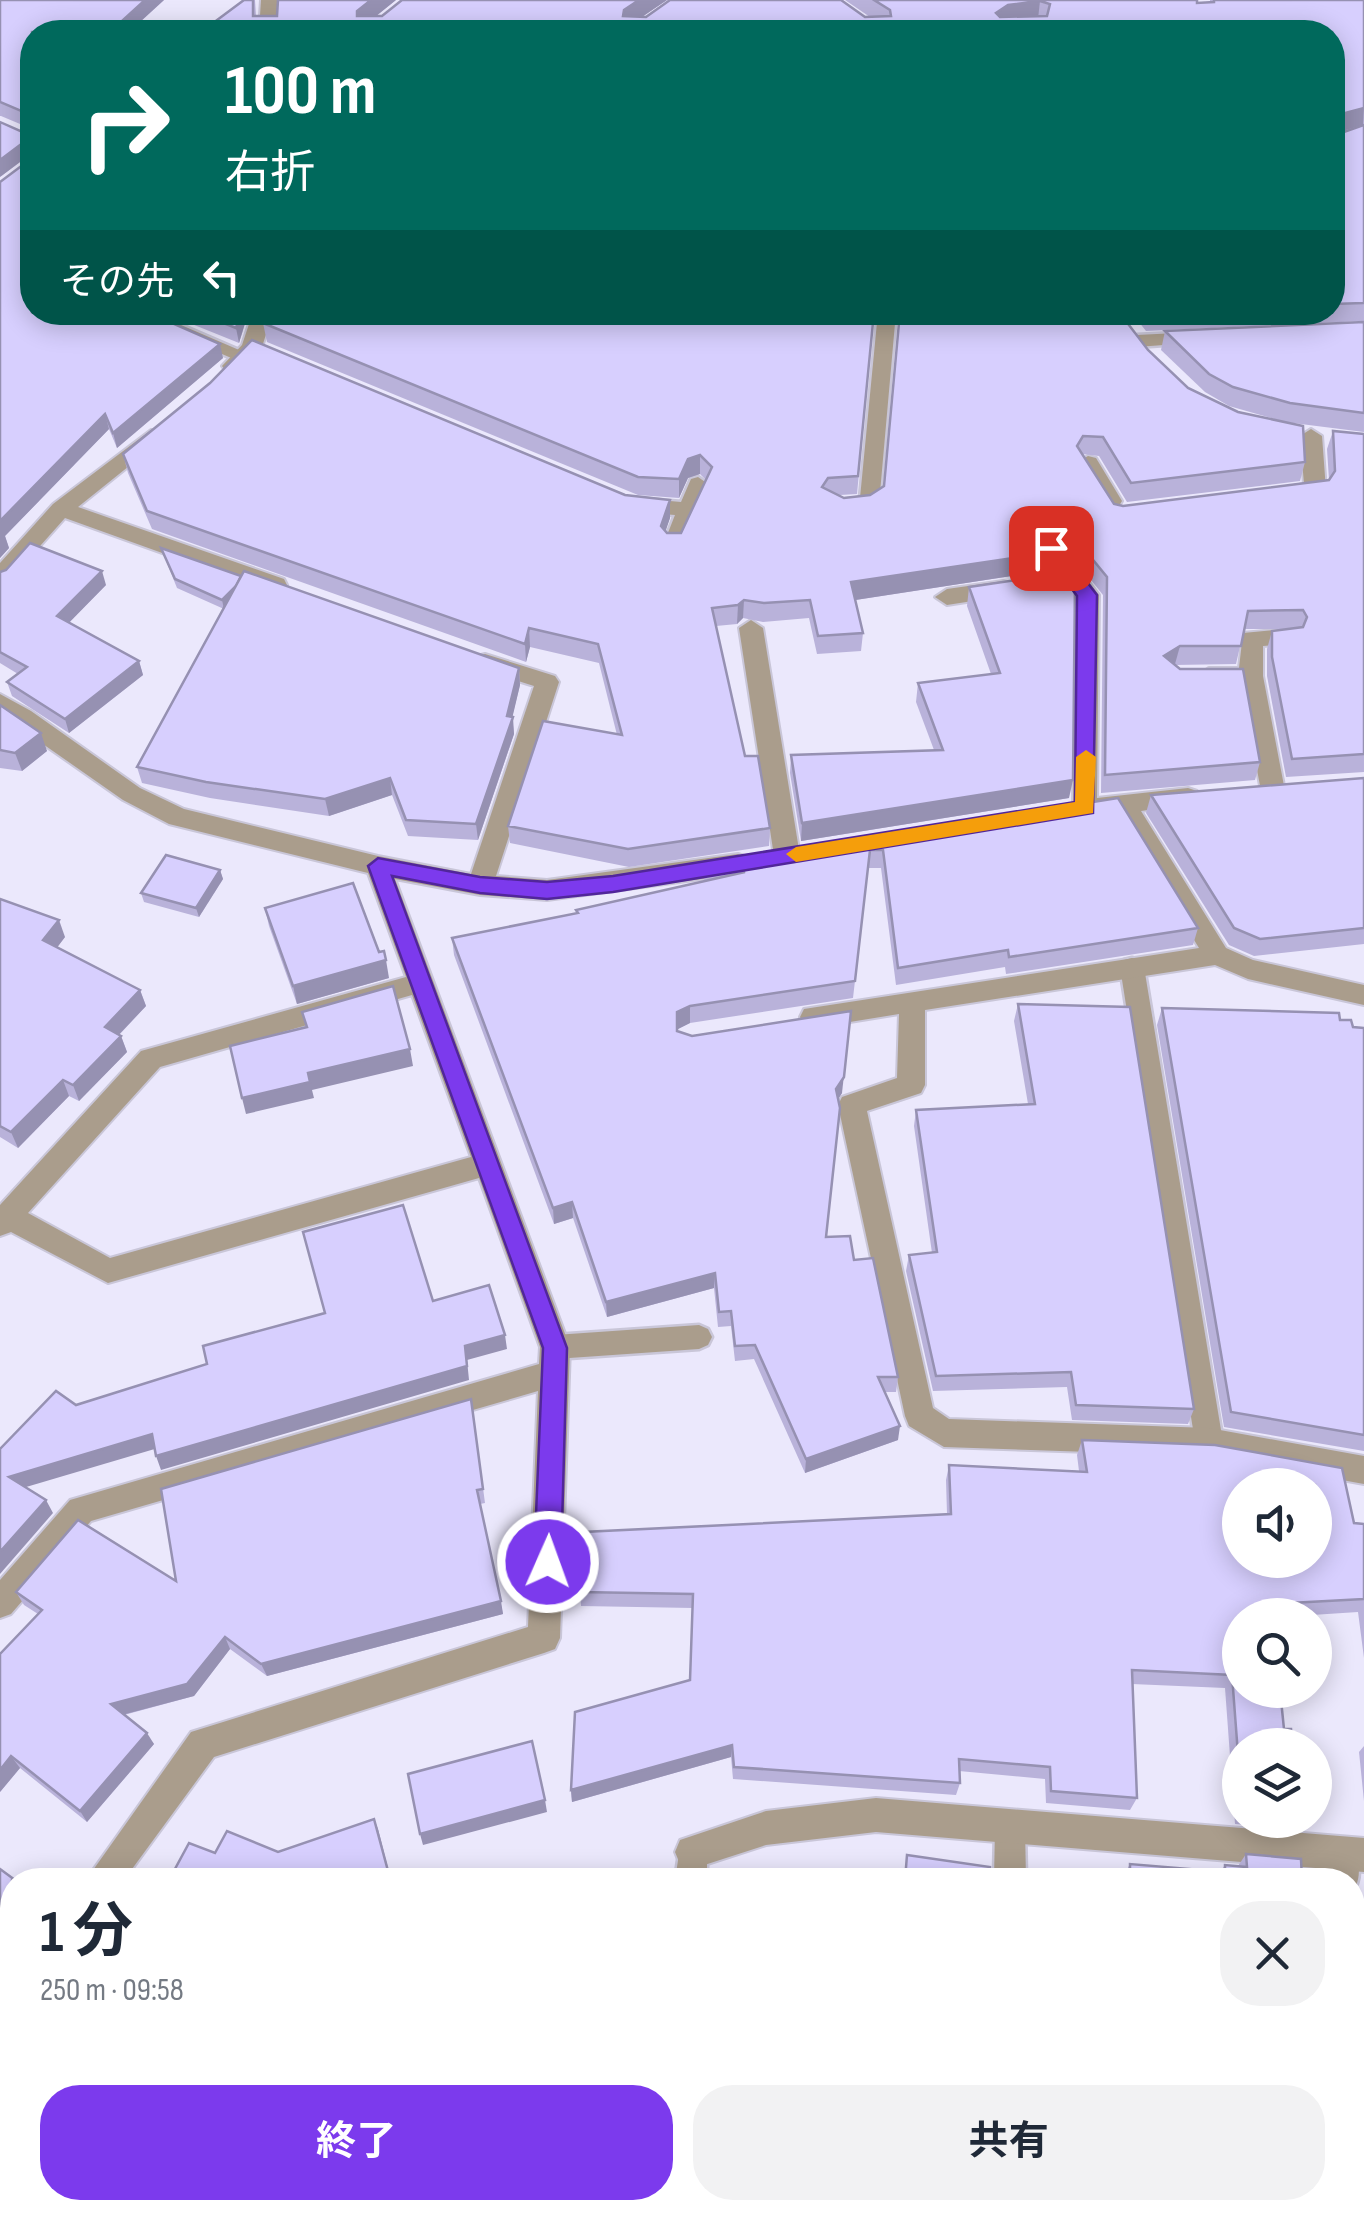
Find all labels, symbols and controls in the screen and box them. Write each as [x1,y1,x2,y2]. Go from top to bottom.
text: 100 m [225,50,376,134]
icon: right [60,60,190,190]
text: 右折 [225,146,315,201]
icon: left [194,250,249,305]
text: その先 [60,260,174,305]
pin [1009,506,1094,591]
icon: arrive [1024,521,1079,576]
map controls [1222,1468,1332,1838]
button: sound [1222,1468,1332,1578]
position arrow [496,1510,600,1614]
button: search [1222,1598,1332,1708]
button: layers [1222,1728,1332,1838]
text: 1 分 [40,1897,133,1969]
button: close [1220,1901,1325,2006]
text: 250 m · 09:58 [40,1971,184,2010]
button: 終了 [40,2085,673,2200]
button: 共有 [693,2085,1325,2200]

